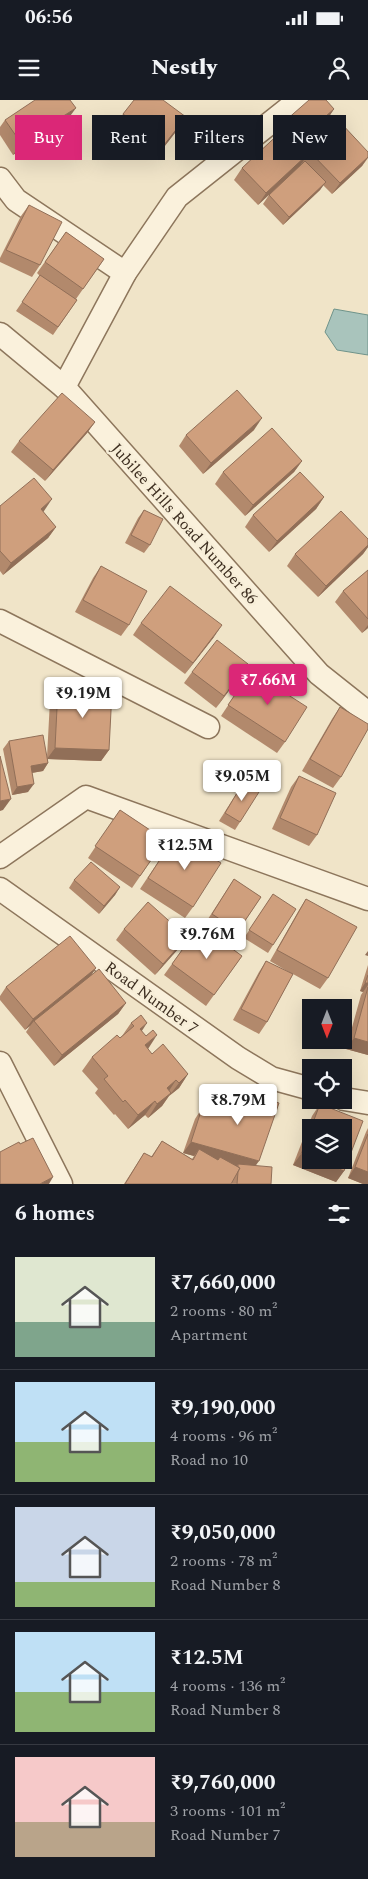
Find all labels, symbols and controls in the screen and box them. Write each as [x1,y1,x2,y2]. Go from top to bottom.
text: 06:56 [25,3,73,32]
text: Nestly [151,51,217,84]
icon: menu [15,54,43,82]
icon: person [325,54,353,82]
chip: Buy [15,115,82,160]
chip: Rent [92,115,165,160]
chip: Filters [175,115,263,160]
chip: New [273,115,346,160]
street label: Jubilee Hills Road Number 86 [105,438,263,610]
pin: ₹7.66M [227,664,309,706]
text: ₹7.66M [240,668,296,692]
pin: ₹9.19M [42,676,124,719]
text: ₹9.19M [55,681,111,705]
pin: ₹9.05M [201,760,283,802]
text: ₹9.05M [214,764,270,788]
pin: ₹12.5M [144,828,226,871]
text: ₹12.5M [157,833,213,857]
pin: ₹9.76M [166,918,248,960]
text: ₹9.76M [179,922,235,946]
street label: Road Number 7 [100,956,203,1040]
north arrow [302,999,352,1049]
map controls [302,999,352,1169]
button: locate [302,1059,352,1109]
pin: ₹8.79M [197,1084,279,1126]
text: ₹8.79M [210,1088,266,1112]
button: layers [302,1119,352,1169]
text: 6 homes [15,1198,95,1230]
icon: filters [325,1200,353,1228]
text: ₹7,660,000 [170,1267,276,1299]
icon: home [55,1277,115,1337]
text: 2 rooms · 80 m² [170,1299,277,1323]
text: Apartment [170,1323,248,1347]
text: ₹9,190,000 [170,1392,276,1424]
icon: home [55,1402,115,1462]
text: 4 rooms · 96 m² [170,1424,277,1448]
text: Road no 10 [170,1448,248,1472]
text: ₹9,050,000 [170,1517,276,1549]
icon: home [55,1527,115,1587]
text: 2 rooms · 78 m² [170,1549,277,1573]
text: Road Number 8 [170,1573,281,1597]
text: ₹12.5M [170,1642,244,1674]
icon: home [55,1652,115,1712]
text: 4 rooms · 136 m² [170,1674,285,1698]
text: Road Number 8 [170,1698,281,1722]
text: ₹9,760,000 [170,1767,276,1799]
icon: home [55,1777,115,1837]
text: 3 rooms · 101 m² [170,1799,285,1823]
text: Road Number 7 [170,1823,281,1847]

